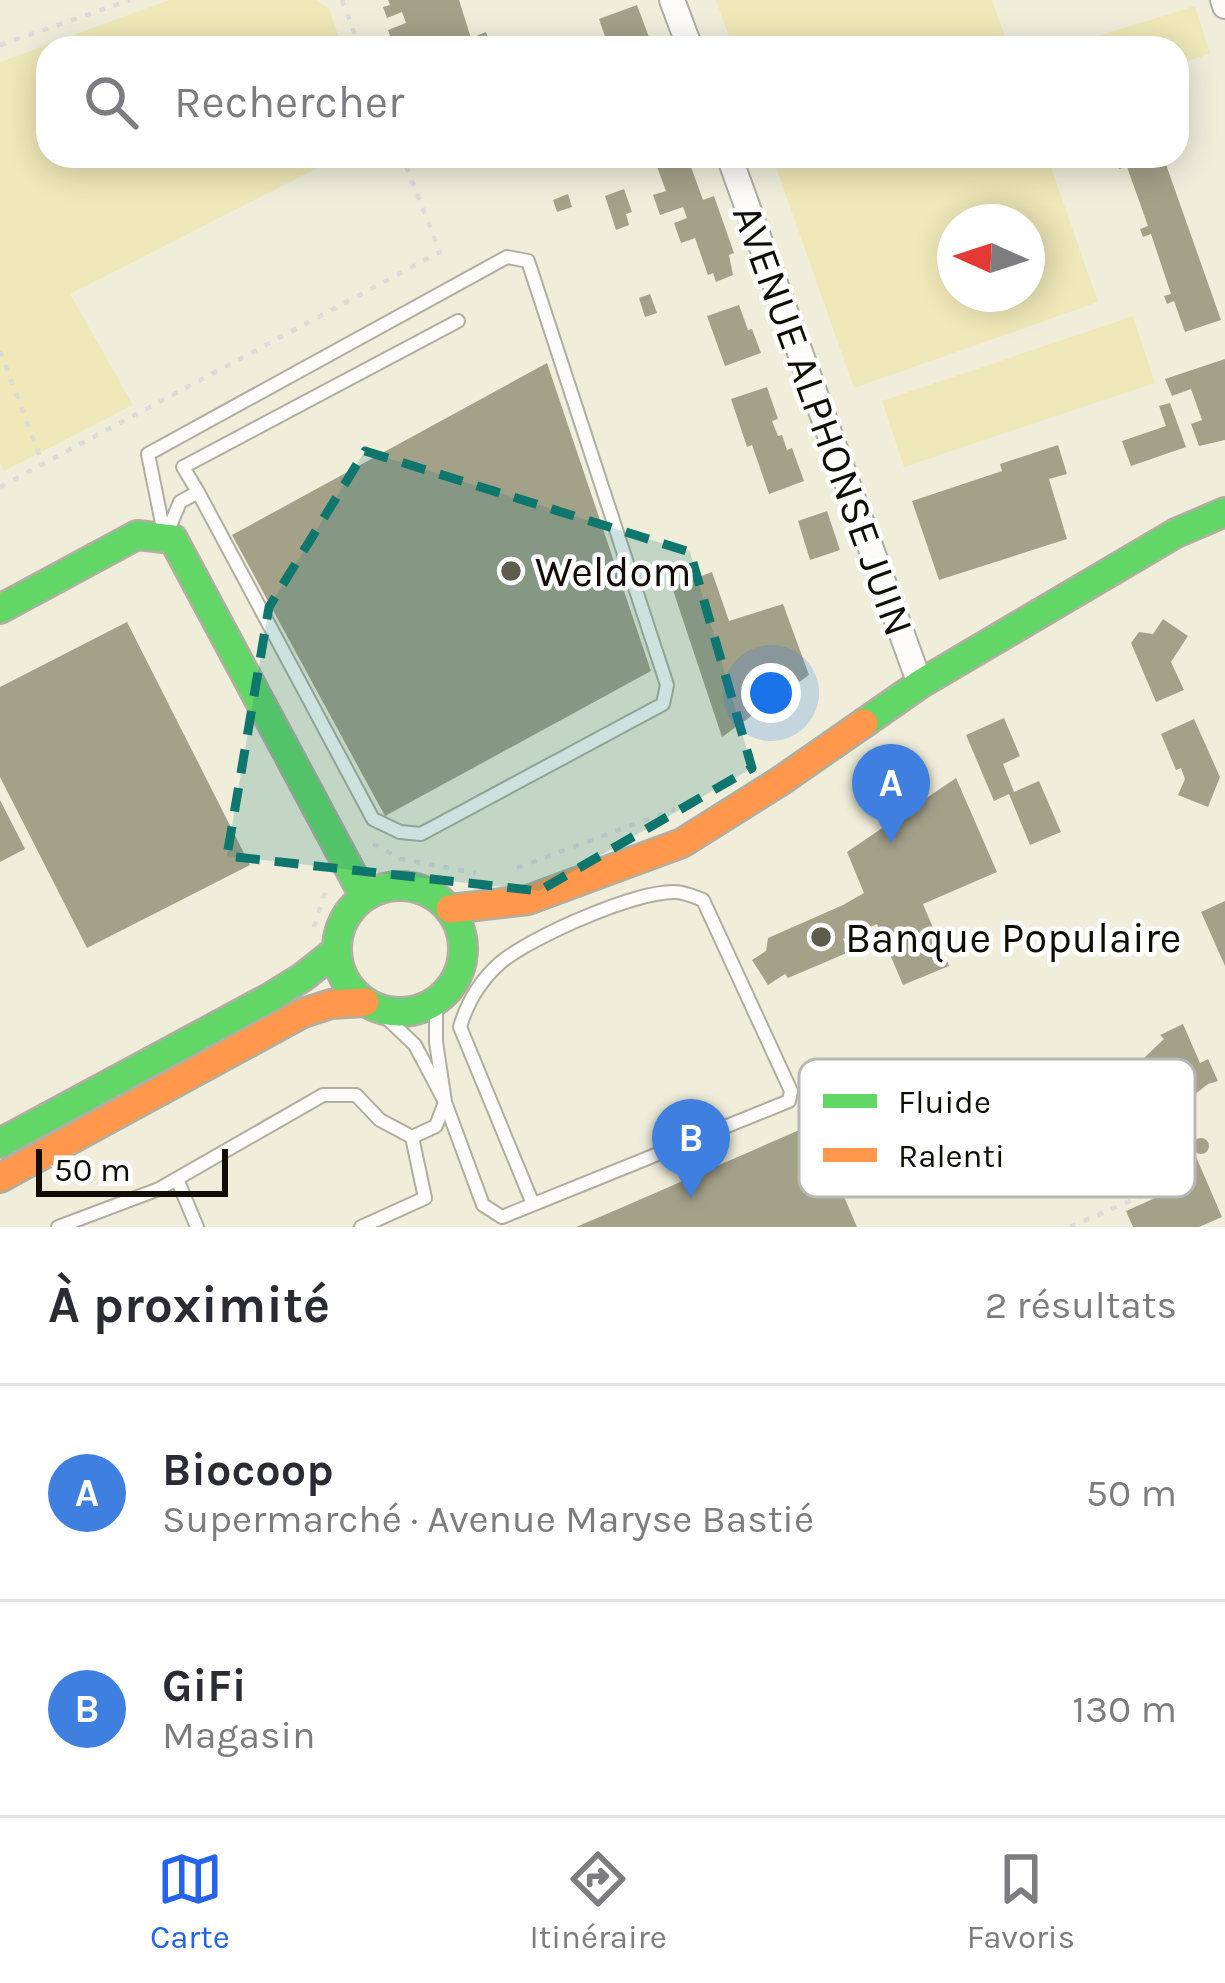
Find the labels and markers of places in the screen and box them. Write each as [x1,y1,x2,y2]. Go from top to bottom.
place label: Weldom [535,547,692,597]
marker: Weldom [498,558,524,584]
pin: A [852,744,930,843]
place label: Banque Populaire [845,913,1181,963]
marker: Banque Populaire [808,924,834,950]
pin: B [652,1099,730,1198]

